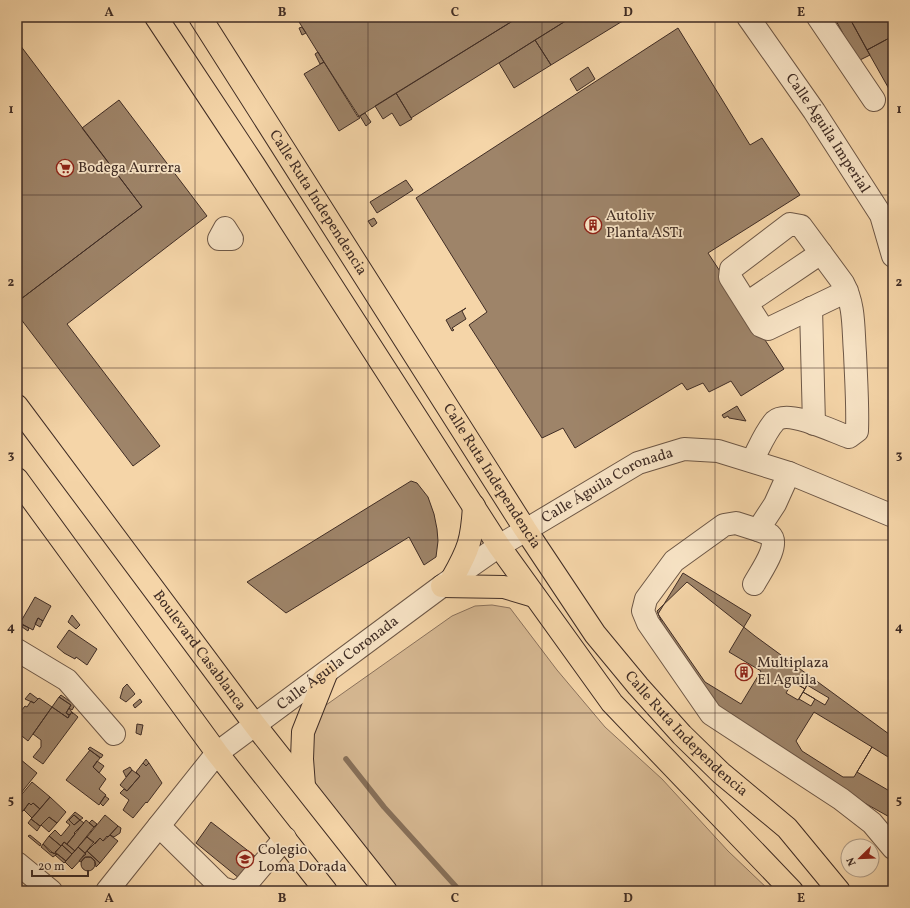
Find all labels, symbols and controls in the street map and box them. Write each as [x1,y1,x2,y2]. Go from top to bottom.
text: A [104,4,114,22]
text: B [278,4,287,22]
text: C [451,4,459,22]
text: D [623,4,633,22]
text: E [797,4,805,22]
street label: Calle Águila Imperial [780,69,875,197]
text: 1 [8,101,14,119]
text: 1 [896,101,902,119]
street label: Calle Ruta Independencia [264,126,372,280]
supermarket icon: Bodega Aurrera [55,158,75,178]
place label: Bodega Aurrera [78,158,181,179]
place label: Autoliv Planta AST1 [606,206,683,244]
building icon: Autoliv Planta AST1 [583,215,603,235]
text: 2 [8,274,15,292]
text: 2 [896,274,903,292]
street label: Calle Ruta Independencia [437,399,546,553]
street label: Calle Águila Coronada [538,442,676,529]
text: 3 [8,447,15,465]
text: 3 [896,447,903,465]
street label: Boulevard Casablanca [148,586,251,715]
street label: Calle Águila Coronada [273,611,403,716]
text: 4 [7,619,15,637]
text: 4 [895,619,903,637]
place label: Multiplaza El Aguila [757,653,829,691]
building icon: Multiplaza El Aguila [734,662,754,682]
street label: Calle Ruta Independencia [619,667,752,802]
text: 5 [8,792,14,810]
text: 5 [896,792,902,810]
north arrow [840,838,880,878]
place label: Colegio Loma Dorada [258,840,347,878]
school or university icon: Colegio Loma Dorada [235,849,255,869]
scale bar [32,852,88,878]
text: N [844,855,861,868]
text: 20 m [38,859,65,875]
text: A [104,890,114,908]
text: B [278,890,287,908]
text: C [451,890,459,908]
text: D [623,890,633,908]
text: E [797,890,805,908]

